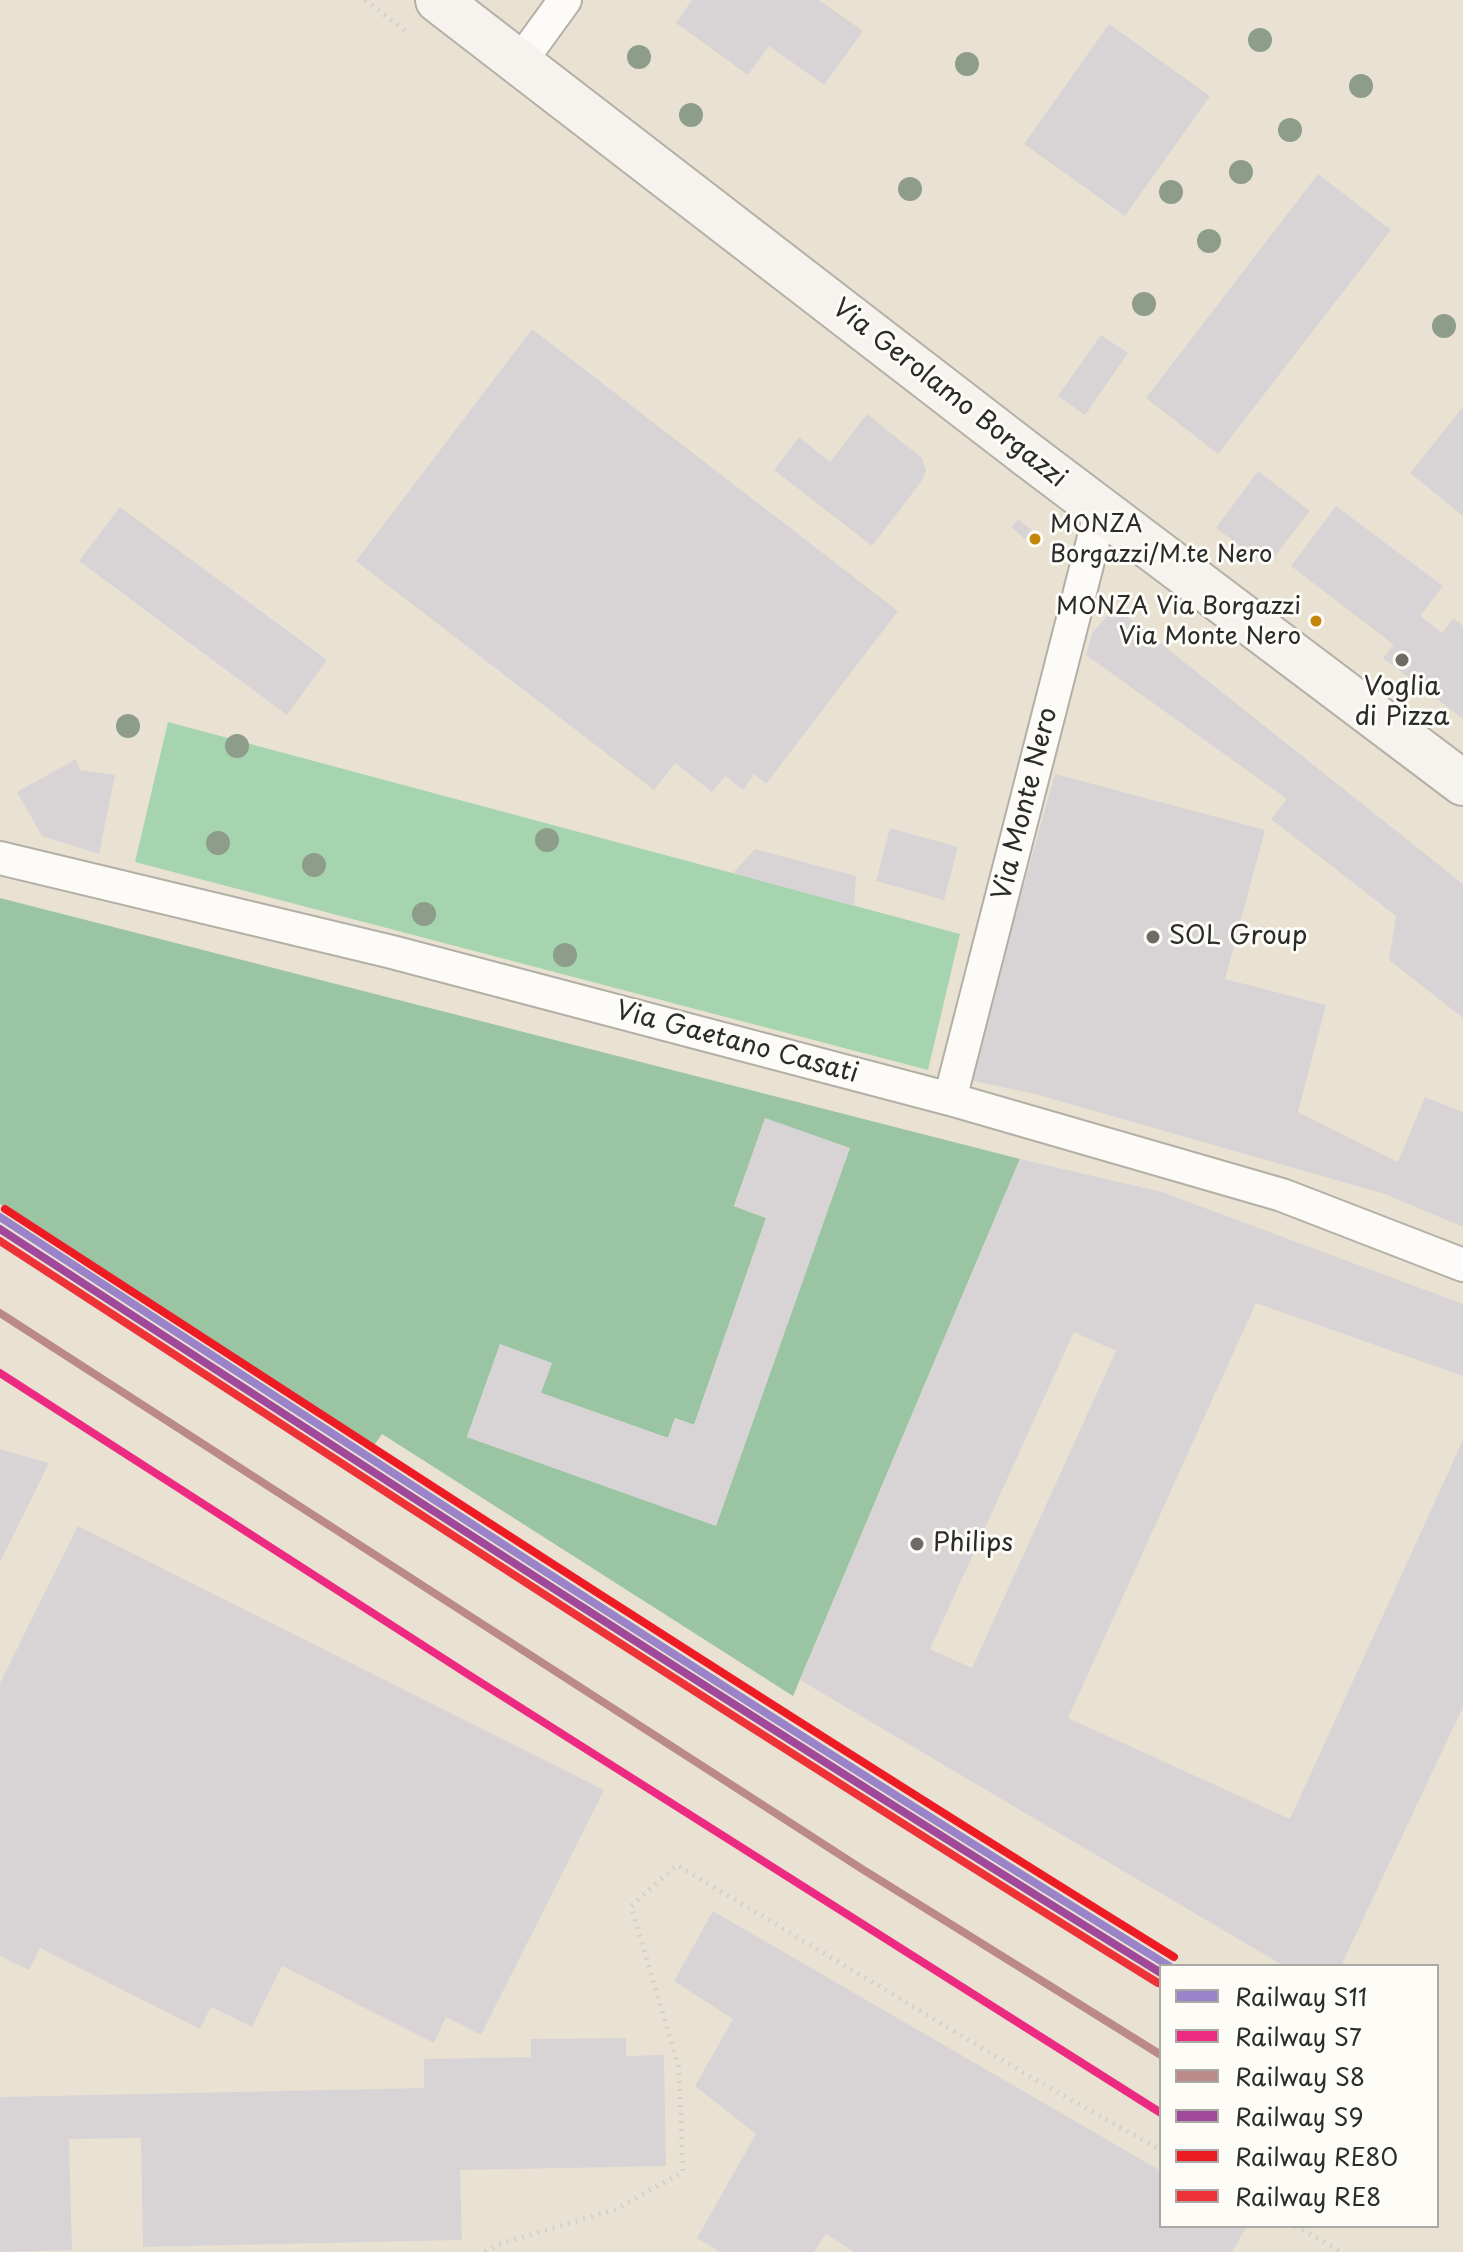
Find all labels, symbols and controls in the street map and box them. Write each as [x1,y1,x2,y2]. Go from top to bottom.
street label: Via Gerolamo Borgazzi [826,293,1072,495]
place label: MONZA Borgazzi/M.te Nero [1050,511,1272,567]
marker: MONZA Borgazzi/M.te Nero [1027,531,1043,547]
place label: MONZA Via Borgazzi Via Monte Nero [1056,593,1301,649]
marker: MONZA Via Borgazzi Via Monte Nero [1308,613,1324,629]
marker: Voglia di Pizza [1393,651,1411,669]
place label: Voglia di Pizza [1355,672,1449,734]
street label: Via Monte Nero [987,704,1065,904]
place label: SOL Group [1169,921,1307,953]
marker: SOL Group [1144,928,1162,946]
street label: Via Gaetano Casati [612,996,862,1090]
place label: Philips [933,1528,1013,1560]
marker: Philips [908,1535,926,1553]
legend [1159,1964,1439,2228]
text: Railway S11 [1235,1978,1367,2014]
text: Railway S7 [1235,2018,1362,2054]
text: Railway S8 [1235,2058,1365,2094]
text: Railway S9 [1235,2098,1363,2134]
text: Railway RE80 [1235,2138,1398,2174]
text: Railway RE8 [1235,2178,1381,2214]

